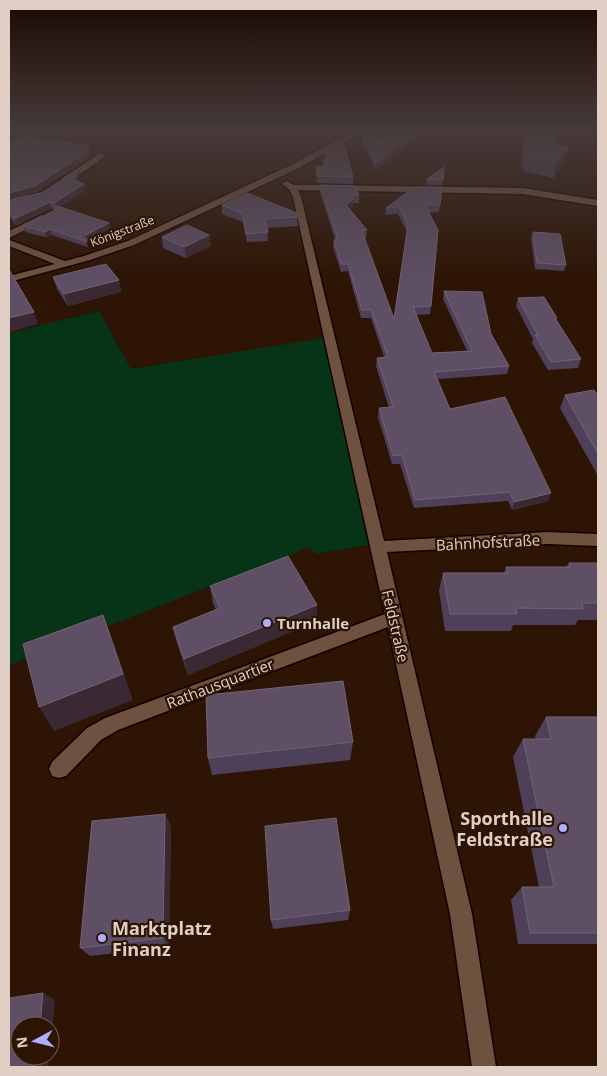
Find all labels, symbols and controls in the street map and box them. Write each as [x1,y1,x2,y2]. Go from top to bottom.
street label: Königstraße [88,211,157,251]
street label: Bahnhofstraße [435,529,541,555]
street label: Feldstraße [378,588,414,664]
place label: Turnhalle [277,613,349,633]
marker: Turnhalle [261,617,273,629]
street label: Rathausquartier [164,653,276,713]
place label: Sporthalle Feldstraße [456,806,553,851]
marker: Sporthalle Feldstraße [557,822,569,834]
place label: Marktplatz Finanz [112,916,212,961]
marker: Marktplatz Finanz [96,932,108,944]
north arrow [10,1016,60,1066]
text: N [11,1036,32,1049]

